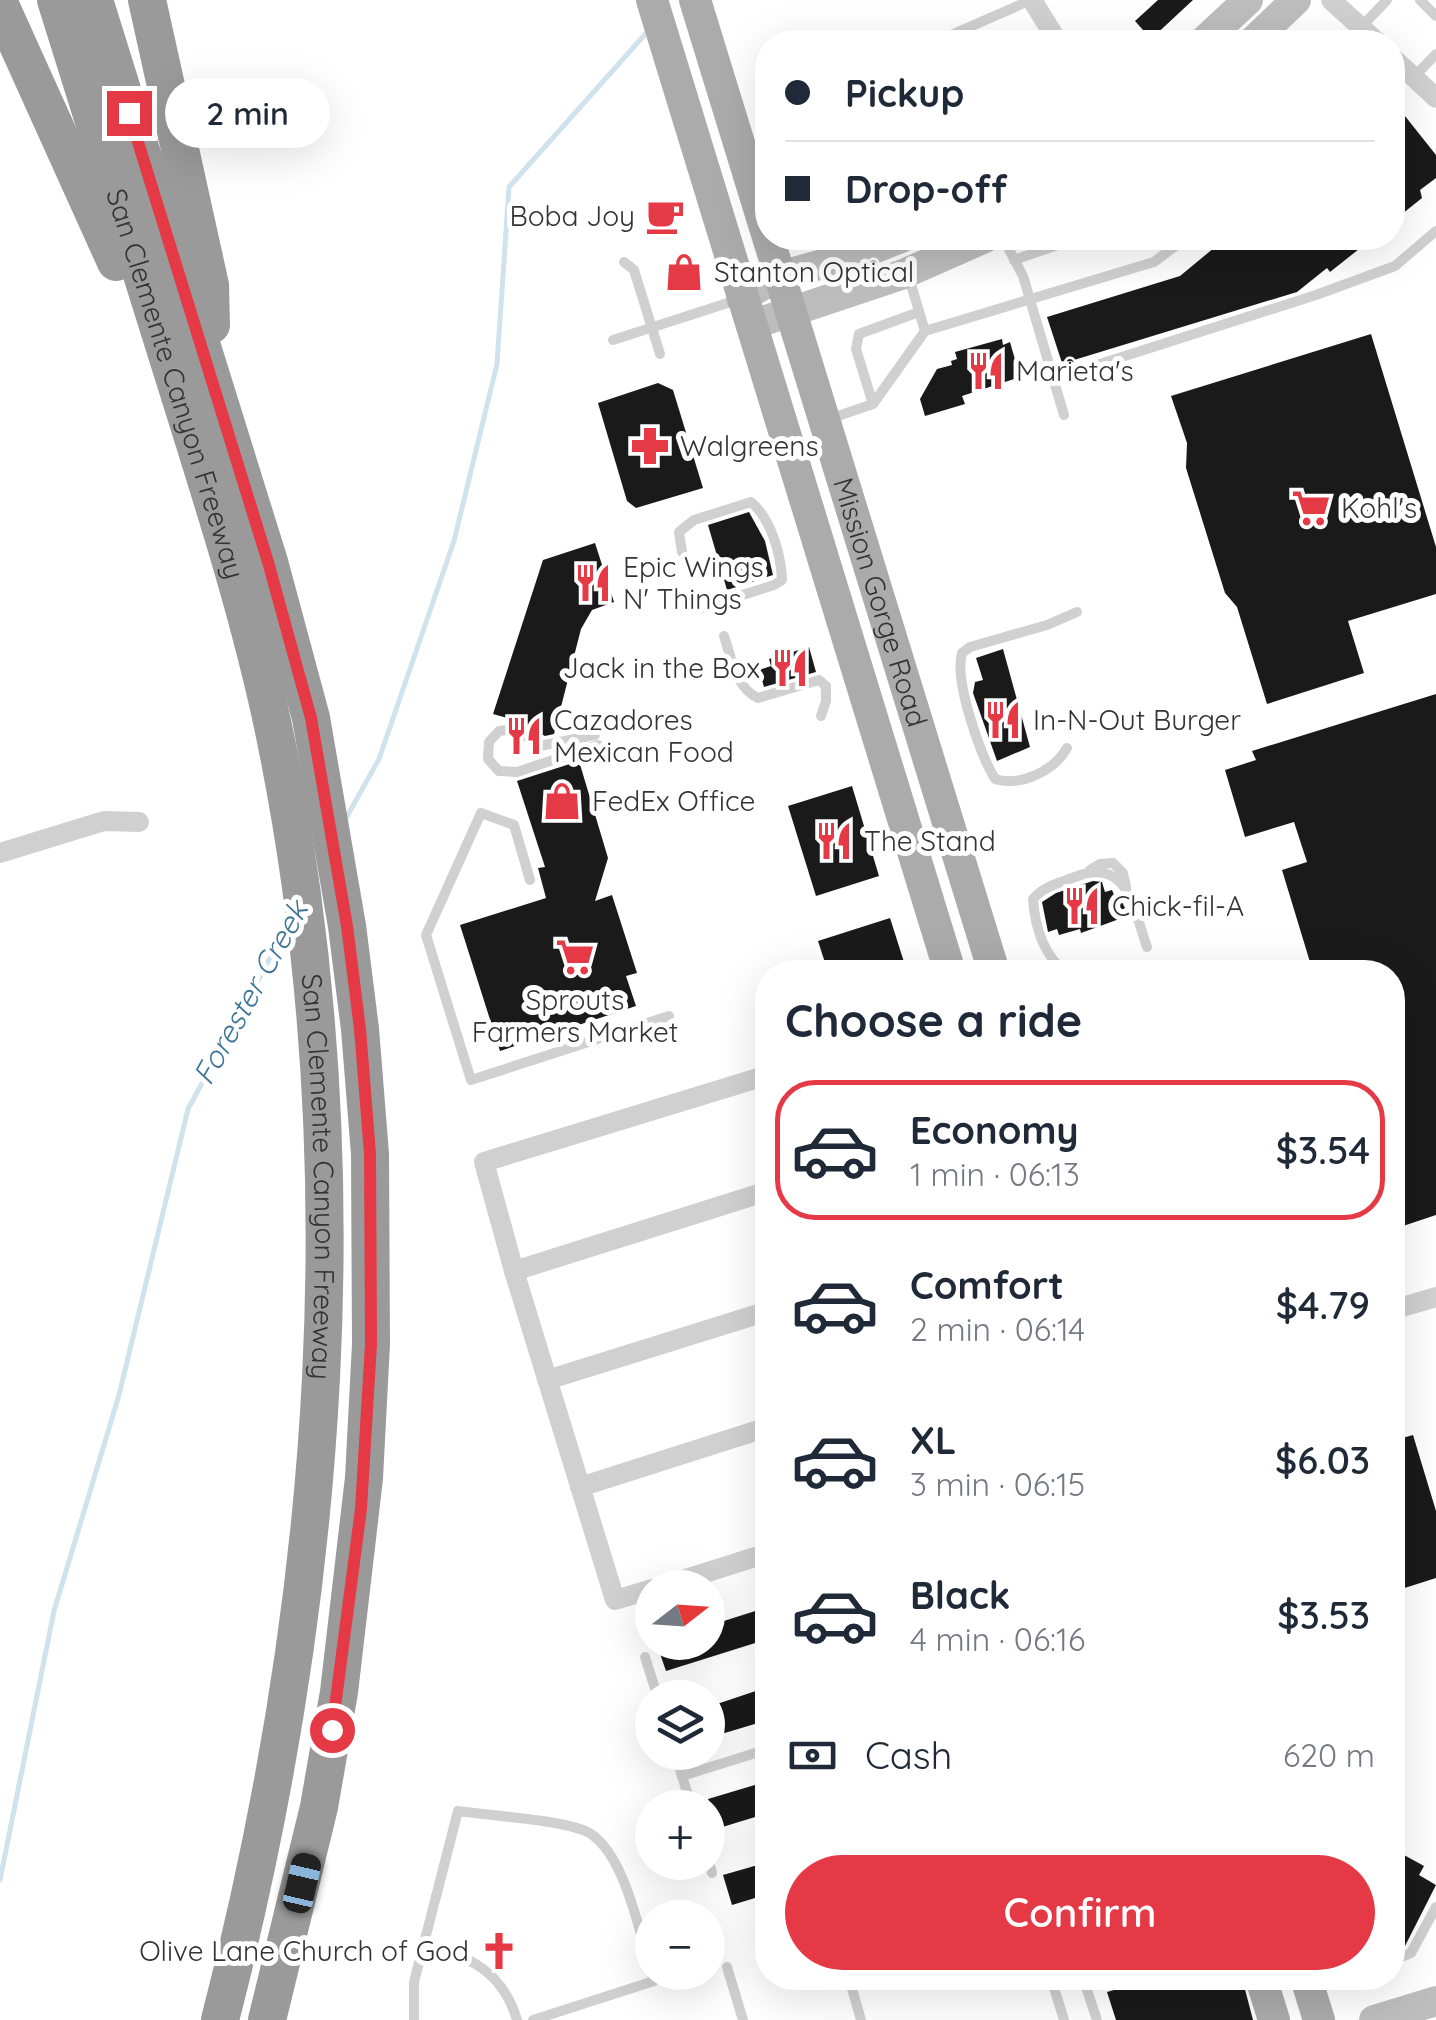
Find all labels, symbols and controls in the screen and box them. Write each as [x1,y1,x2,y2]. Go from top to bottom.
text: Pickup [845,69,964,117]
callout: 2 min [164,78,329,148]
route end [107,91,152,136]
text: 2 min [206,93,289,133]
text: Drop-off [845,165,1007,213]
street label: San Clemente Canyon Freeway [99,184,253,583]
cafe icon: Boba Joy [644,195,686,237]
place label: Boba Joy [509,198,635,233]
shop icon: Stanton Optical [663,251,705,293]
place label: Stanton Optical [714,254,914,289]
restaurant icon: Marieta's [965,350,1007,392]
place label: Marieta's [1016,353,1134,388]
pharmacy icon: Walgreens [629,425,671,467]
place label: Walgreens [680,428,819,463]
street label: Mission Gorge Road [826,473,935,731]
supermarket icon: Kohl's [1290,487,1332,529]
place label: Kohl's [1341,490,1417,525]
place label: Epic Wings N' Things [623,549,764,616]
restaurant icon: Epic Wings N' Things [572,562,614,604]
restaurant icon: Jack in the Box [769,647,811,689]
place label: Jack in the Box [563,650,760,685]
restaurant icon: In-N-Out Burger [982,699,1024,741]
place label: Cazadores Mexican Food [554,702,734,769]
place label: In-N-Out Burger [1033,702,1241,737]
restaurant icon: Cazadores Mexican Food [503,715,545,757]
shop icon: FedEx Office [541,780,583,822]
place label: FedEx Office [592,783,755,818]
restaurant icon: The Stand [813,820,855,862]
place label: The Stand [864,823,996,858]
restaurant icon: Chick-fil-A [1061,885,1103,927]
place label: Chick-fil-A [1112,888,1244,923]
water label: Forester Creek [184,892,318,1091]
supermarket icon: Sprouts Farmers Market [554,936,596,978]
street label: San Clemente Canyon Freeway [294,972,343,1381]
place label: Sprouts Farmers Market [472,982,678,1049]
text: Choose a ride [785,992,1082,1048]
icon: car [790,1105,880,1195]
text: Economy [910,1106,1079,1154]
text: $3.54 [1276,1126,1370,1174]
text: 1 min · 06:13 [910,1154,1080,1194]
icon: car [790,1260,880,1350]
text: Comfort [910,1261,1064,1309]
text: $4.79 [1276,1281,1370,1329]
text: 2 min · 06:14 [910,1309,1085,1349]
icon: car [790,1415,880,1505]
text: XL [910,1416,956,1464]
text: $6.03 [1275,1436,1370,1484]
text: 3 min · 06:15 [910,1464,1085,1504]
north arrow [635,1570,725,1660]
map controls [635,1570,725,1990]
icon: car [790,1570,880,1660]
text: Black [910,1571,1010,1619]
text: $3.53 [1277,1591,1370,1639]
text: 4 min · 06:16 [910,1619,1085,1659]
button: layers [635,1680,725,1770]
route start [310,1708,355,1753]
icon: cash [785,1728,840,1783]
text: Cash [865,1731,952,1779]
text: 620 m [1283,1735,1375,1775]
button: + [635,1790,725,1880]
car [281,1850,323,1916]
button: Confirm [785,1855,1375,1970]
button: − [635,1900,725,1990]
church icon: Olive Lane Church of God [478,1930,520,1972]
place label: Olive Lane Church of God [139,1933,469,1968]

